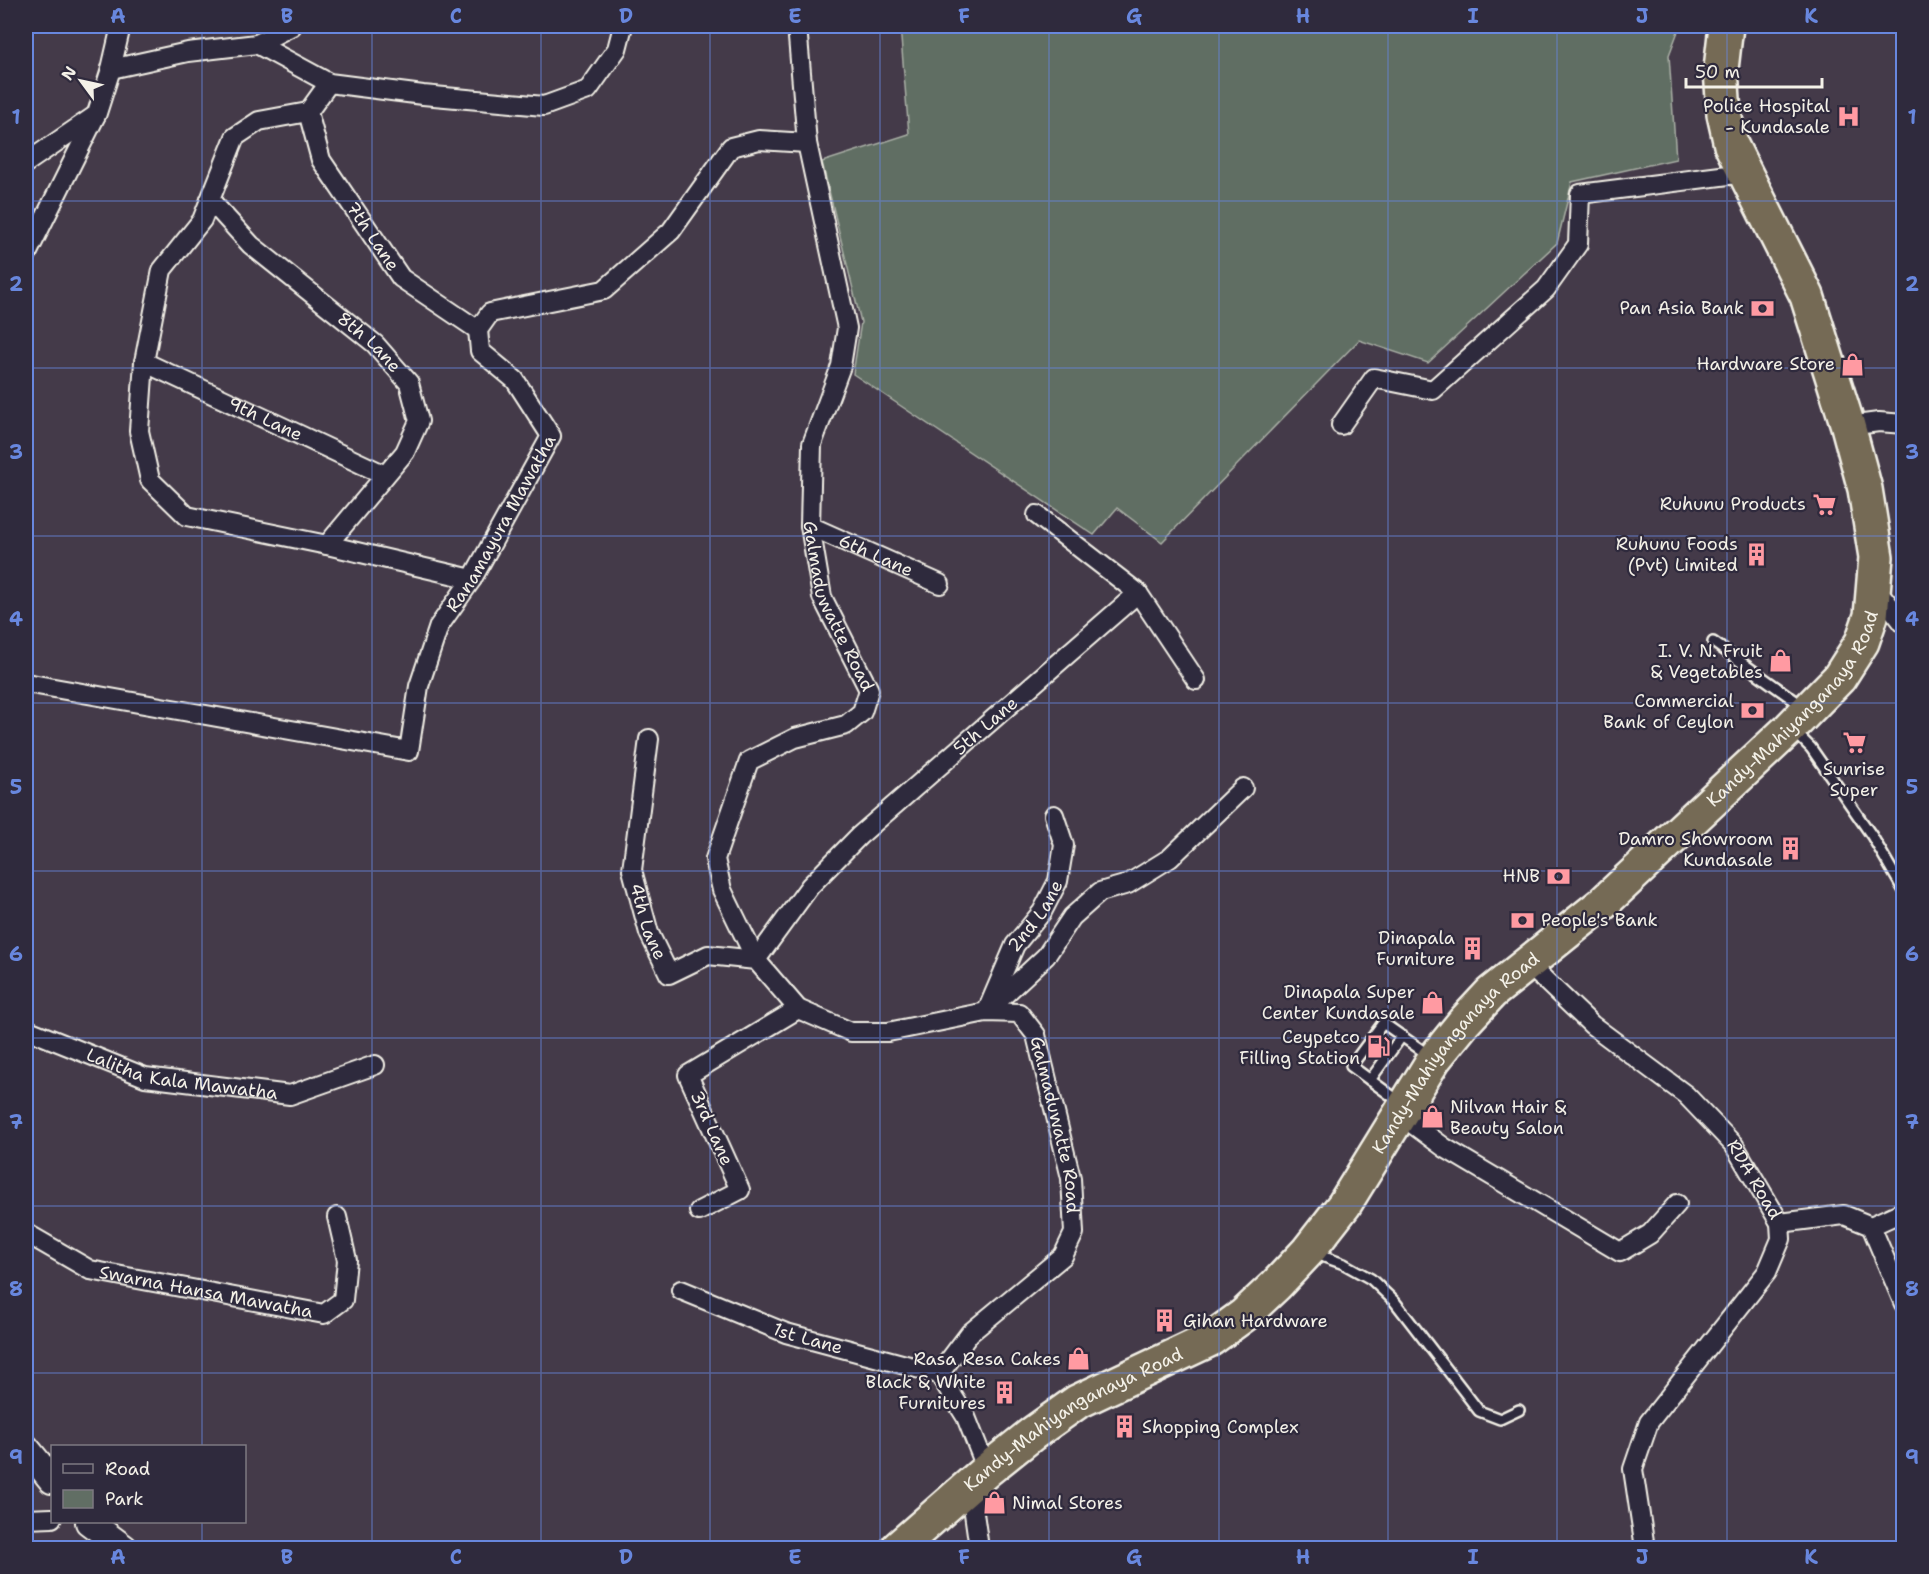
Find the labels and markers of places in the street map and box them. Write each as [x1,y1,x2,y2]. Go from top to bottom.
place label: Police Hospital - Kundasale [1703,94,1831,139]
hospital icon: Police Hospital - Kundasale [1835,103,1861,129]
bank icon: Pan Asia Bank [1749,295,1775,321]
place label: Pan Asia Bank [1620,296,1744,320]
shop icon: Hardware Store [1840,351,1866,377]
place label: Hardware Store [1696,352,1835,376]
supermarket icon: Ruhunu Products [1811,491,1837,517]
place label: Ruhunu Products [1660,492,1806,516]
place label: Ruhunu Foods (Pvt) Limited [1616,532,1738,577]
building icon: Ruhunu Foods (Pvt) Limited [1743,541,1769,567]
place label: I. V. N. Fruit & Vegetables [1651,639,1763,684]
shop icon: I. V. N. Fruit & Vegetables [1768,648,1794,674]
place label: Commercial Bank of Ceylon [1603,689,1735,734]
bank icon: Commercial Bank of Ceylon [1739,698,1765,724]
supermarket icon: Sunrise Super [1841,730,1867,756]
place label: Sunrise Super [1823,757,1885,802]
place label: Damro Showroom Kundasale [1618,827,1773,872]
building icon: Damro Showroom Kundasale [1778,836,1804,862]
bank icon: HNB [1545,863,1571,889]
place label: HNB [1503,864,1540,888]
bank icon: People's Bank [1510,907,1536,933]
place label: People's Bank [1541,908,1658,932]
place label: Dinapala Furniture [1376,926,1455,971]
building icon: Dinapala Furniture [1460,935,1486,961]
place label: Dinapala Super Center Kundasale [1262,980,1415,1025]
shop icon: Dinapala Super Center Kundasale [1420,989,1446,1015]
place label: Ceypetco Filling Station [1239,1025,1360,1070]
fuel station icon: Ceypetco Filling Station [1365,1034,1391,1060]
place label: Nilvan Hair & Beauty Salon [1450,1095,1567,1140]
shop icon: Nilvan Hair & Beauty Salon [1419,1104,1445,1130]
building icon: Gihan Hardware [1152,1308,1178,1334]
place label: Gihan Hardware [1183,1309,1328,1333]
shop icon: Rasa Resa Cakes [1066,1346,1092,1372]
place label: Rasa Resa Cakes [913,1347,1061,1371]
place label: Black & White Furnitures [866,1370,986,1415]
building icon: Black & White Furnitures [991,1379,1017,1405]
building icon: Shopping Complex [1111,1414,1137,1440]
place label: Shopping Complex [1142,1415,1299,1439]
shop icon: Nimal Stores [981,1490,1007,1516]
place label: Nimal Stores [1012,1491,1123,1515]

